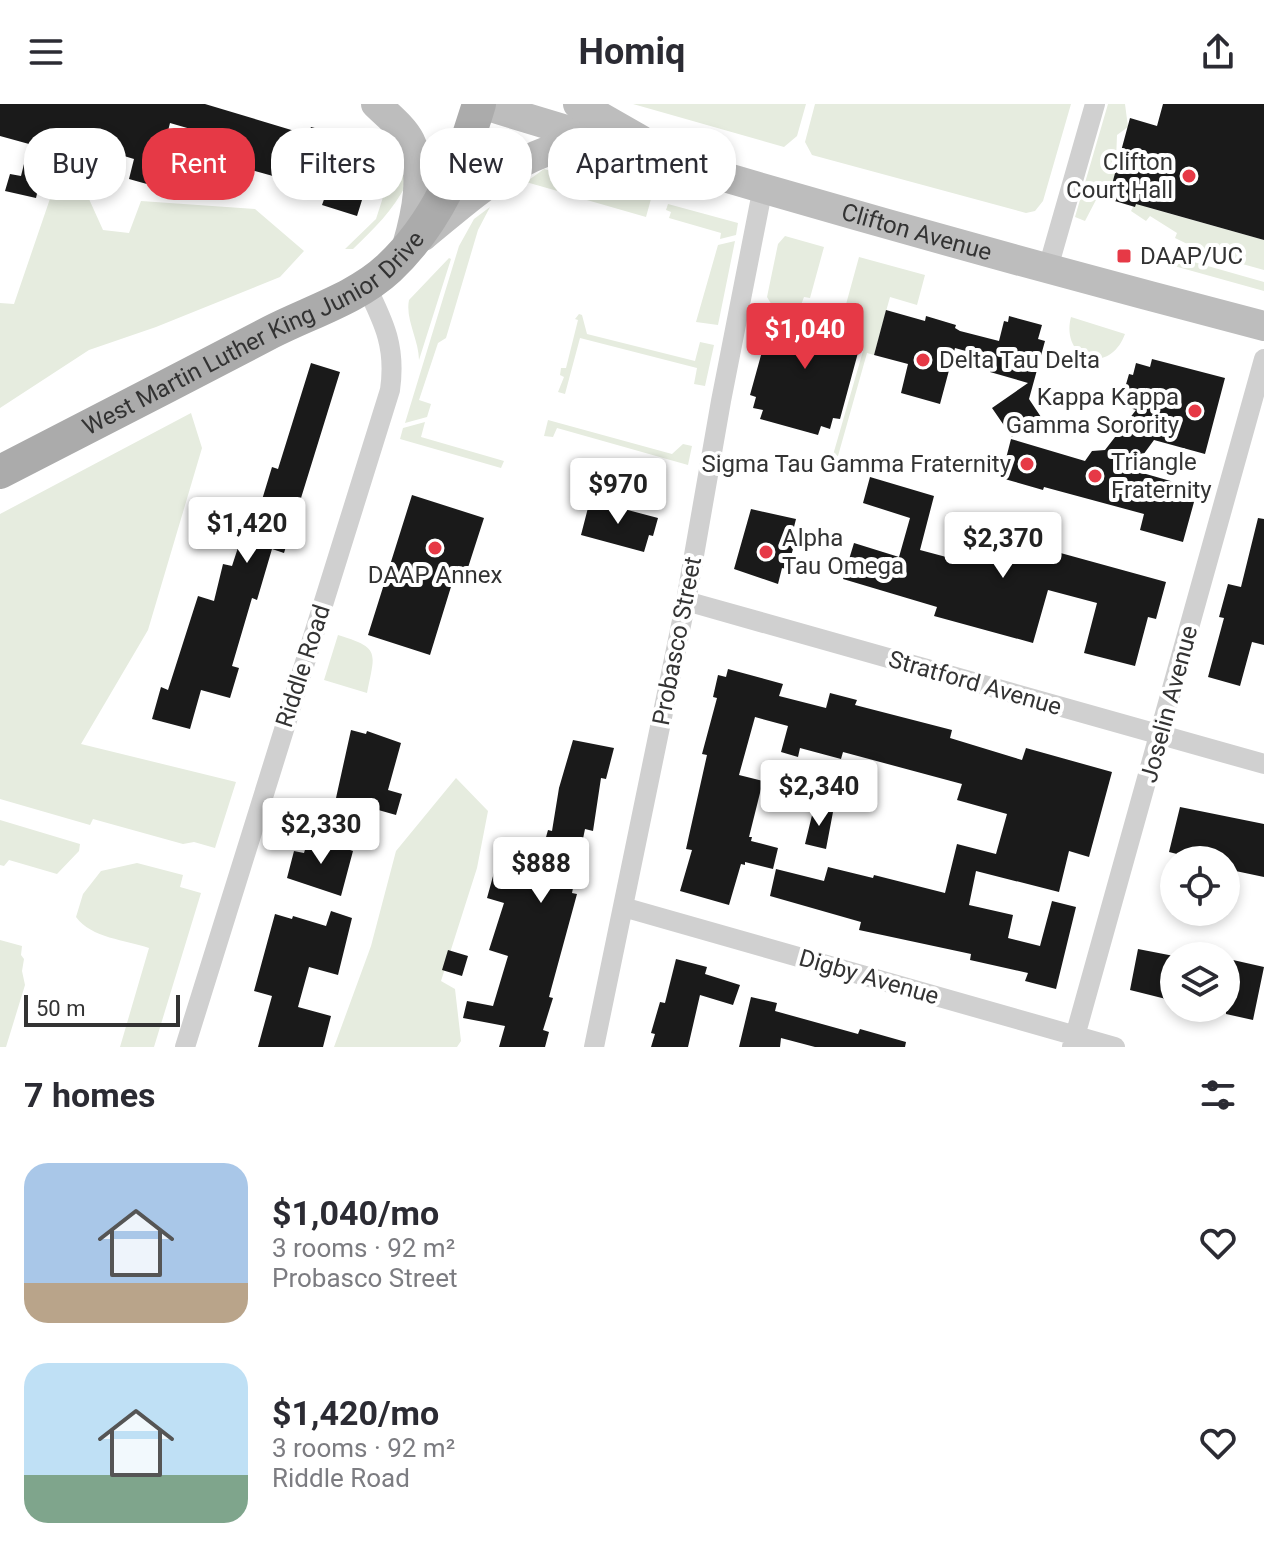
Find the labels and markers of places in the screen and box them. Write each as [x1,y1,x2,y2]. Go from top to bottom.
place label: Clifton Court Hall [1066,148,1173,204]
marker: Clifton Court Hall [1180,167,1198,185]
place label: DAAP/UC [1140,242,1243,270]
marker: DAAP/UC [1115,247,1133,265]
pin: $1,040 [740,303,870,371]
place label: Delta Tau Delta [939,346,1100,374]
marker: Delta Tau Delta [914,351,932,369]
place label: Kappa Kappa Gamma Sorority [1006,383,1180,439]
marker: Kappa Kappa Gamma Sorority [1186,402,1204,420]
place label: Triangle Fraternity [1111,448,1212,504]
place label: Sigma Tau Gamma Fraternity [701,450,1012,478]
marker: Sigma Tau Gamma Fraternity [1018,455,1036,473]
pin: $970 [571,458,665,526]
marker: Triangle Fraternity [1086,467,1104,485]
pin: $1,420 [182,497,312,565]
pin: $2,370 [938,512,1068,580]
place label: Alpha Tau Omega [782,524,904,580]
marker: DAAP Annex [426,539,444,557]
marker: Alpha Tau Omega [757,543,775,561]
place label: DAAP Annex [368,561,502,589]
pin: $2,340 [754,760,884,828]
pin: $2,330 [256,798,386,866]
pin: $888 [494,837,588,905]

